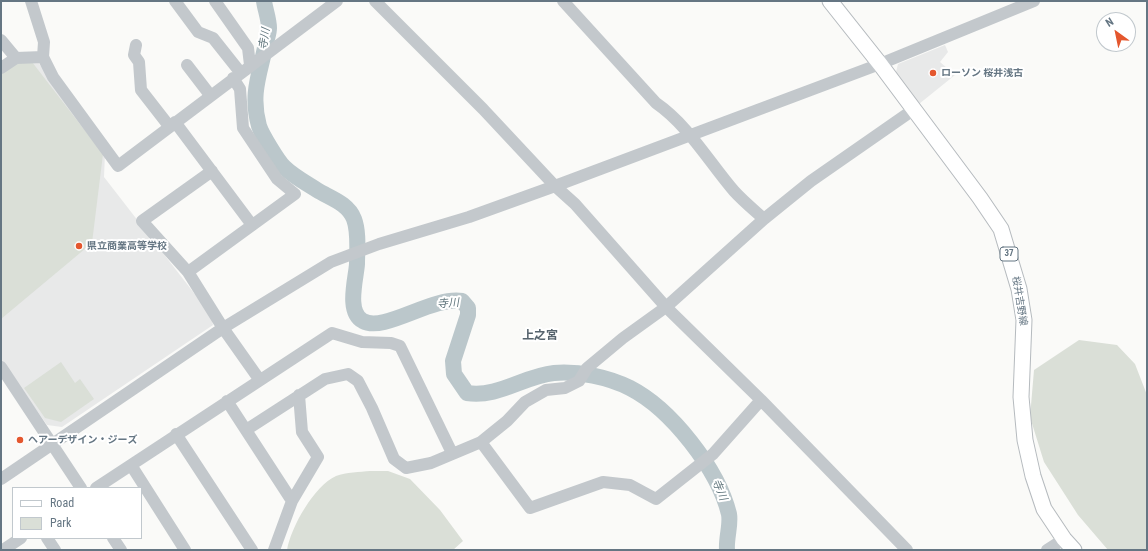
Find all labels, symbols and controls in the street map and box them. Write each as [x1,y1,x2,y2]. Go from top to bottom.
north arrow [1096,12,1136,52]
text: N [1103,15,1116,30]
water label: 寺川 [257,27,273,51]
place label: ローソン 桜井浅古 [941,67,1023,79]
marker: ローソン 桜井浅古 [928,68,938,78]
place label: 県立商業高等学校 [87,240,167,252]
marker: 県立商業高等学校 [74,241,84,251]
road number: 37 [1000,247,1018,261]
street label: 桜井吉野線 [1009,275,1029,327]
water label: 寺川 [437,297,459,311]
district label: 上之宮 [522,329,558,343]
place label: ヘアーデザイン・ジーズ [28,434,137,446]
marker: ヘアーデザイン・ジーズ [15,435,25,445]
water label: 寺川 [709,477,729,503]
legend [12,487,142,539]
text: Road [50,496,74,510]
text: Park [50,516,71,530]

